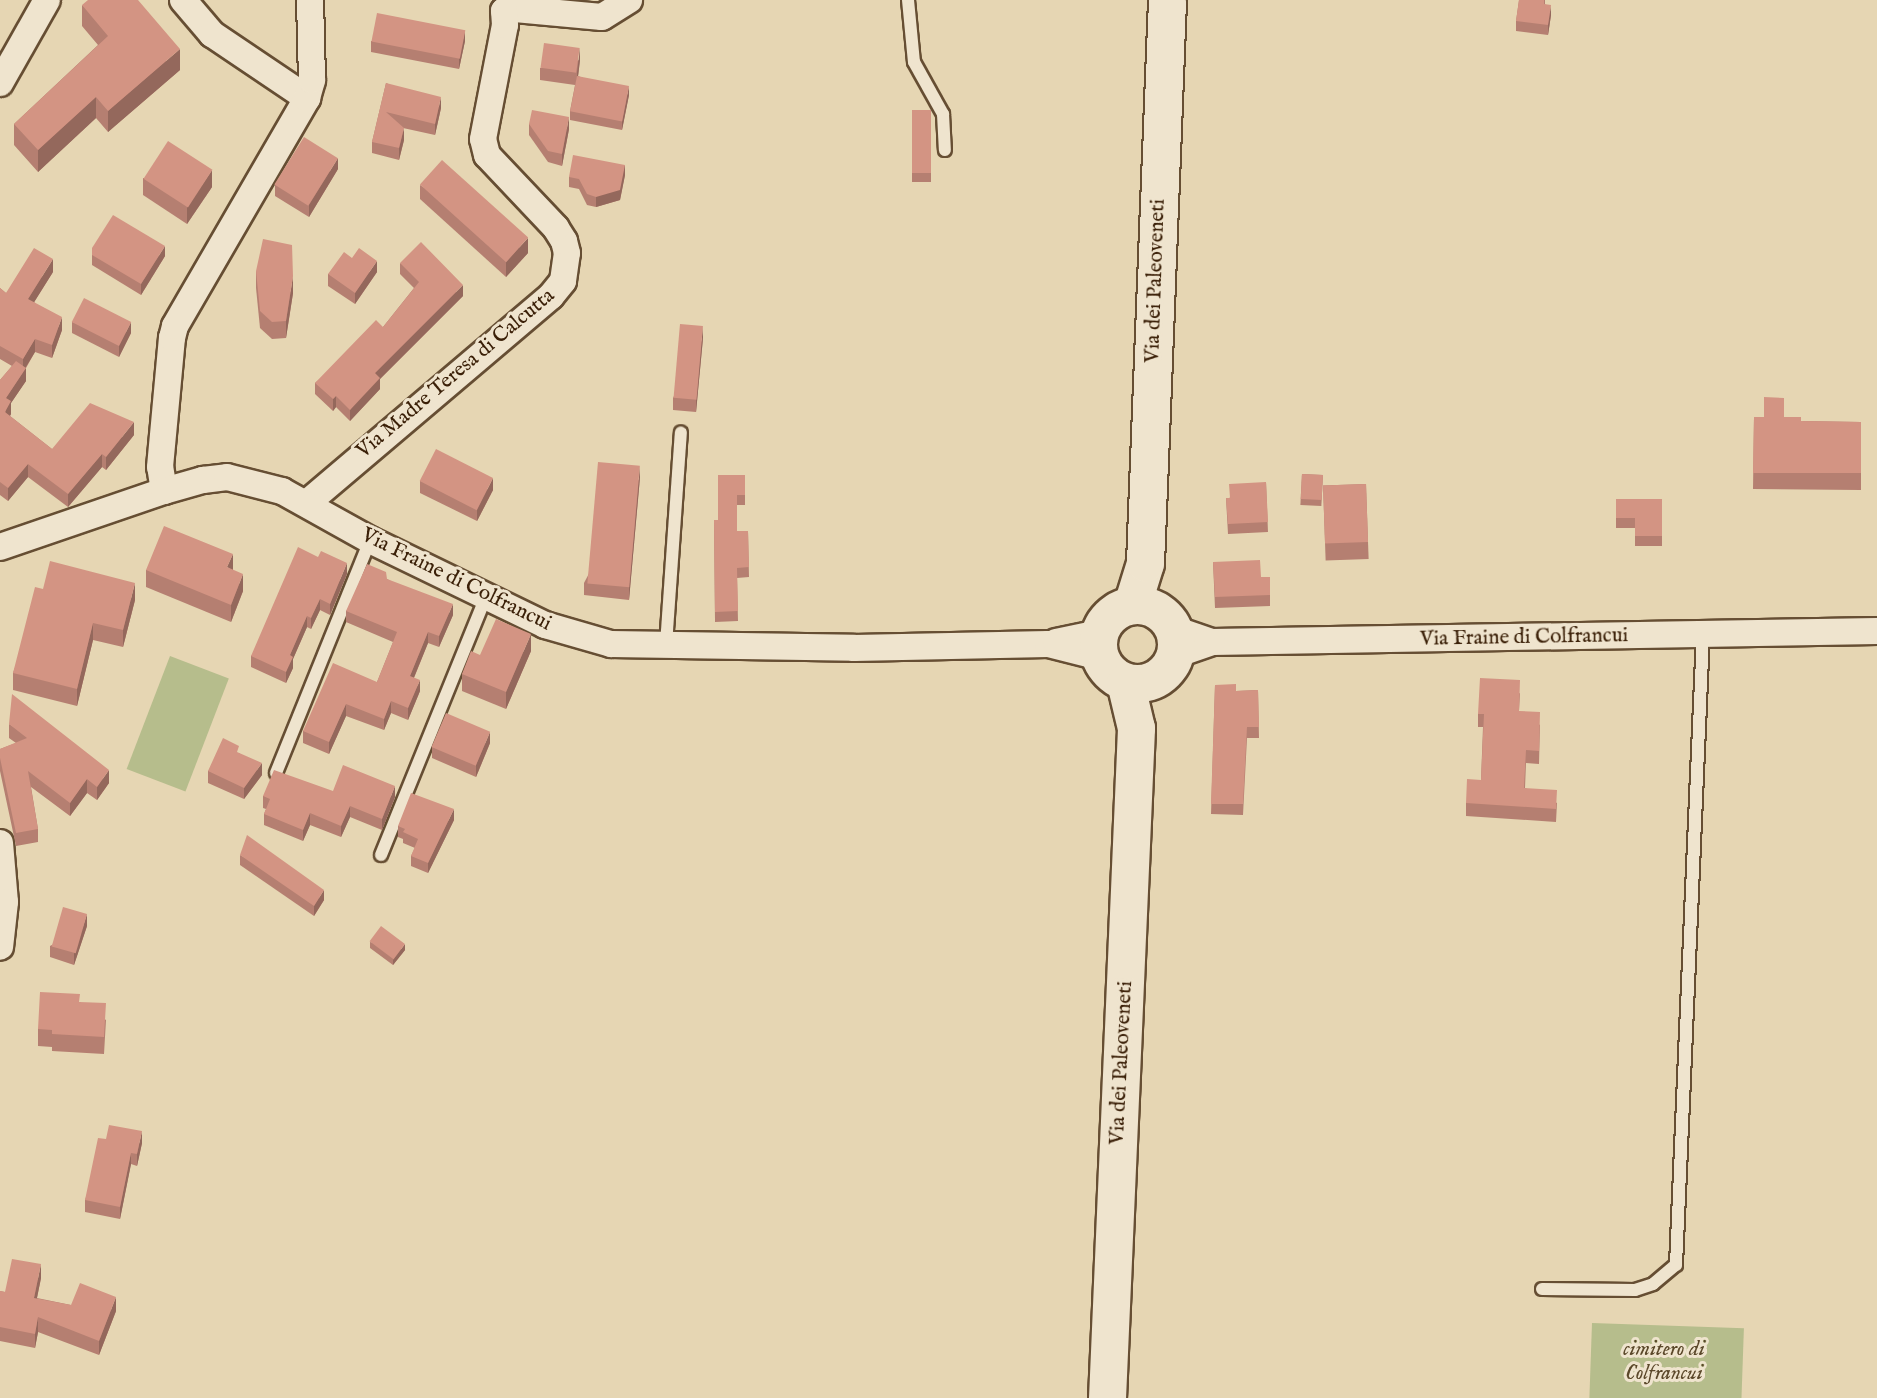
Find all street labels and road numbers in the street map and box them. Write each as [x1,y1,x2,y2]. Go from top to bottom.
street label: Via dei Paleoveneti [1141,199,1171,363]
street label: Via Madre Teresa di Calcutta [352,284,560,464]
street label: Via Fraine di Colfrancui [357,523,555,637]
street label: Via Fraine di Colfrancui [1420,624,1628,652]
street label: Via dei Paleoveneti [1105,980,1139,1146]

